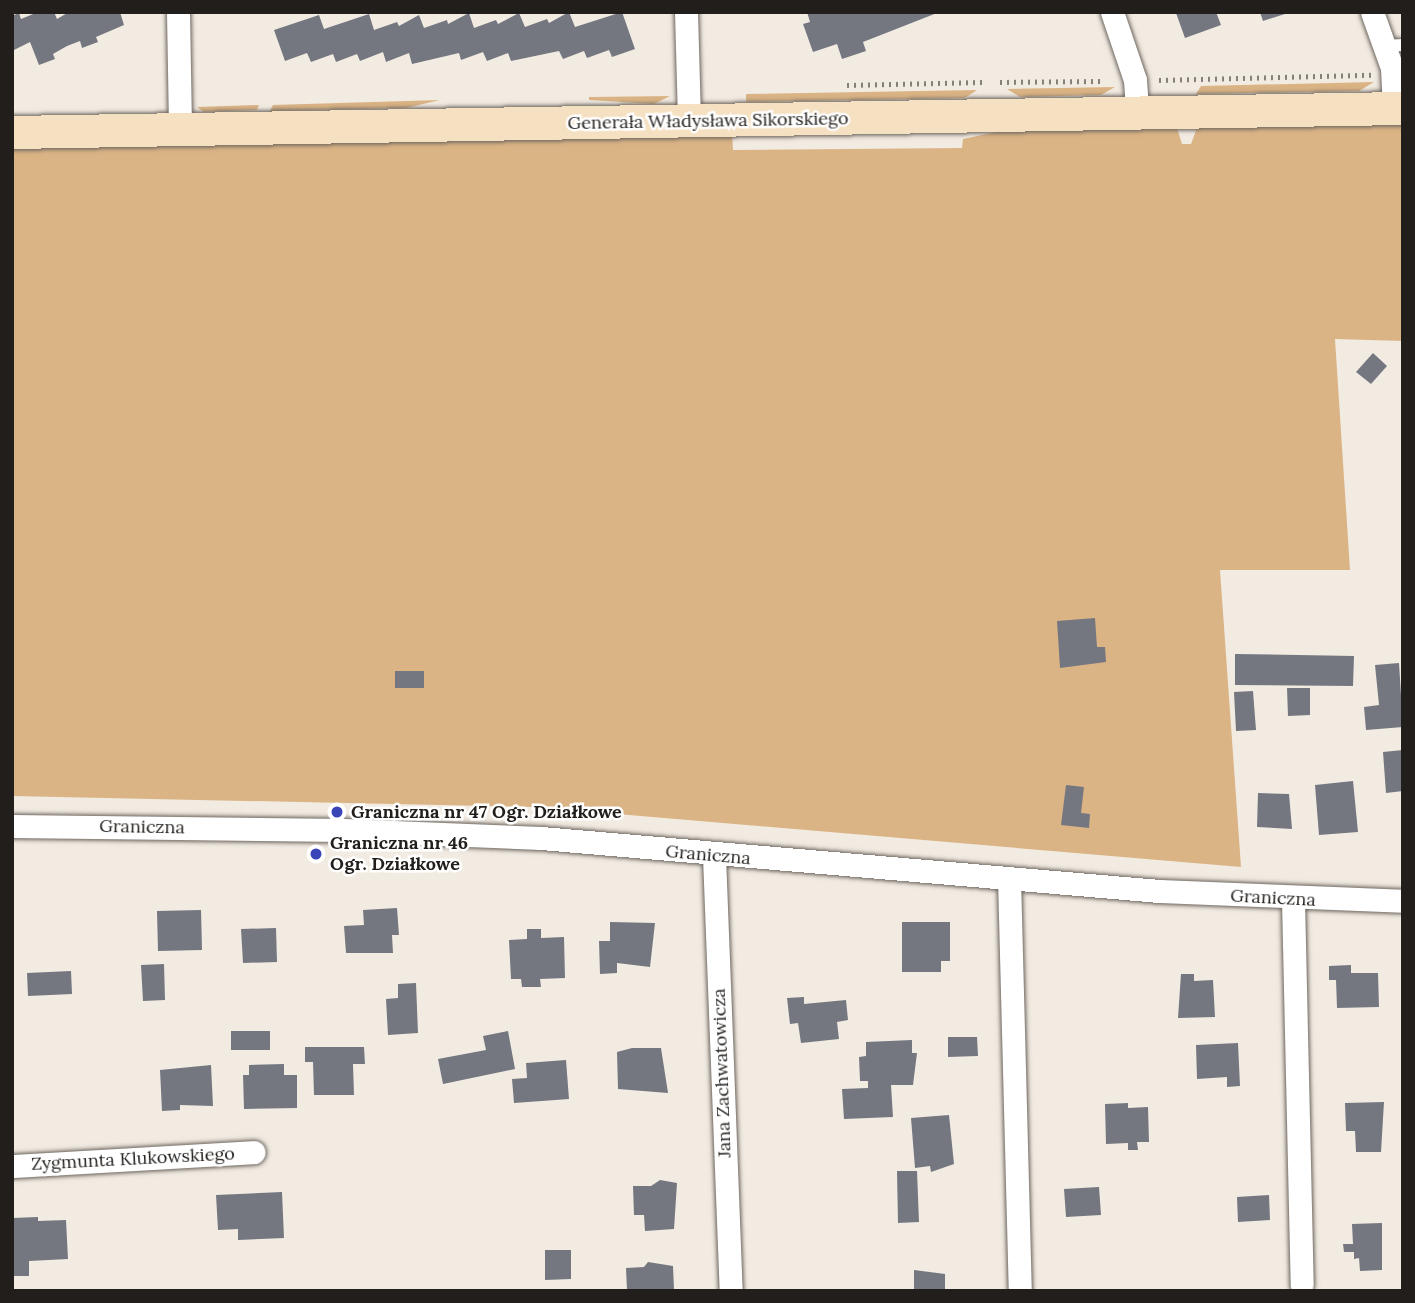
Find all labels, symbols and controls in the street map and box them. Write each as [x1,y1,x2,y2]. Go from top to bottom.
street label: Generała Władysława Sikorskiego [567,108,849,134]
place label: Graniczna nr 47 Ogr. Działkowe [351,801,622,823]
marker: Graniczna nr 47 Ogr. Działkowe [329,804,345,820]
street label: Graniczna [99,815,185,839]
place label: Graniczna nr 46 Ogr. Działkowe [330,833,468,876]
street label: Graniczna [664,841,752,869]
marker: Graniczna nr 46 Ogr. Działkowe [308,846,324,862]
street label: Graniczna [1230,885,1316,911]
street label: Jana Zachwatowicza [708,988,736,1158]
street label: Zygmunta Klukowskiego [31,1143,235,1175]

